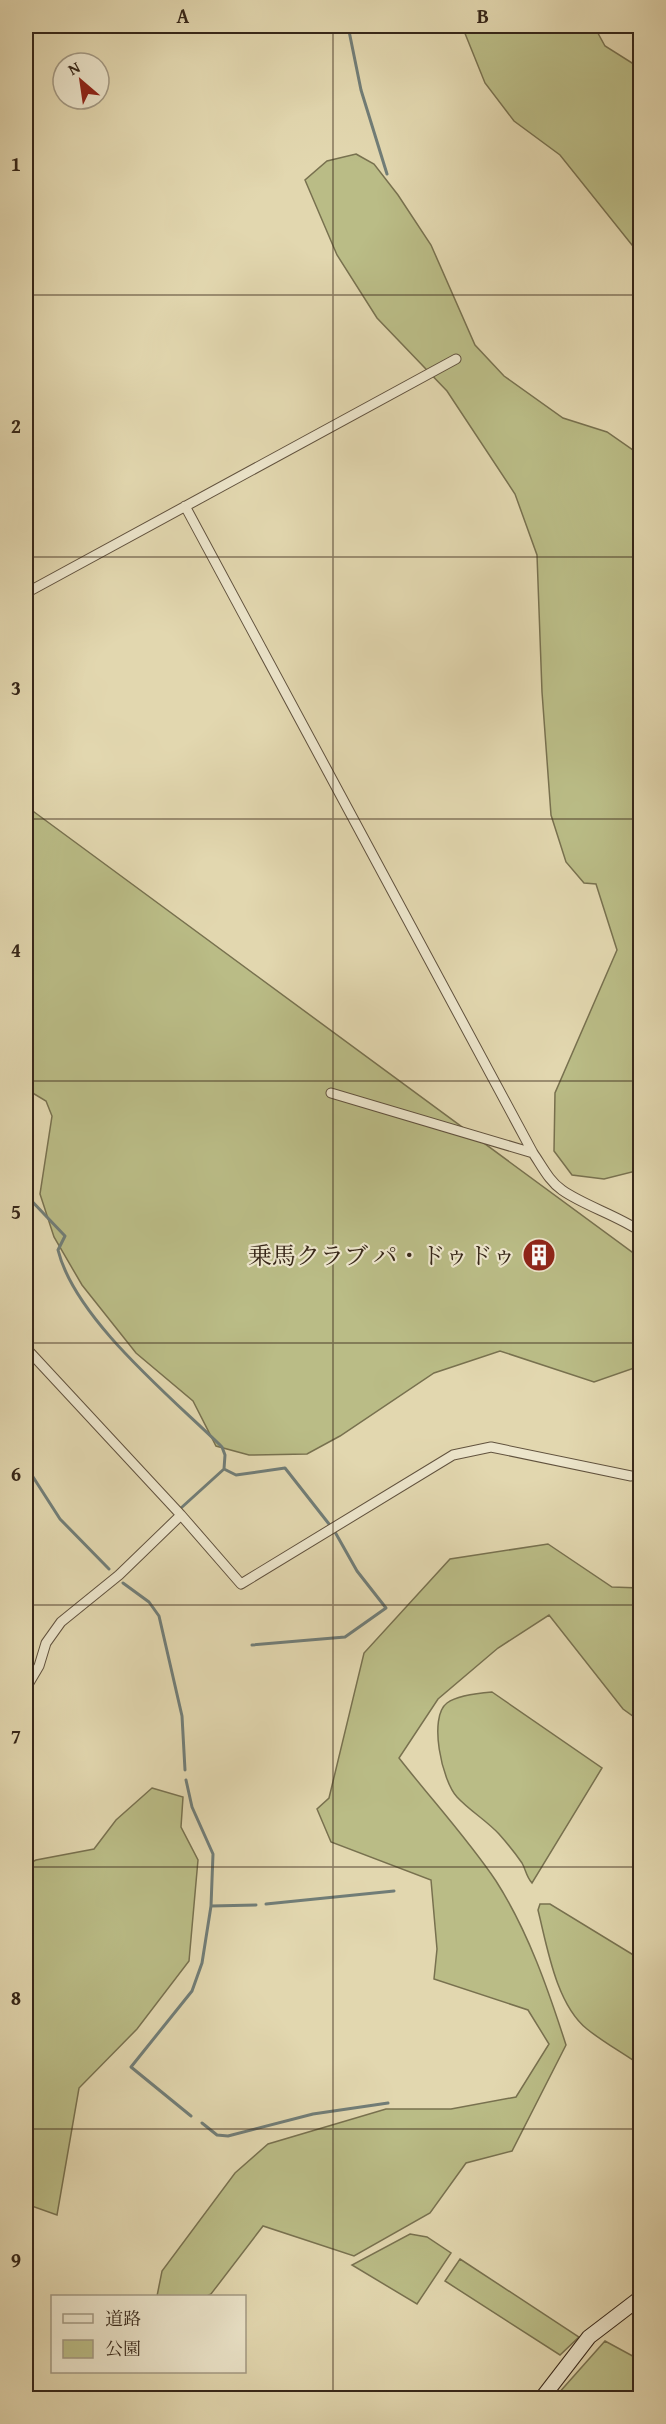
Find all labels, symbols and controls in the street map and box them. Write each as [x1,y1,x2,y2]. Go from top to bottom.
text: A [177,1,190,30]
text: B [477,1,489,30]
north arrow [51,51,111,111]
text: N [63,55,84,81]
text: 1 [11,149,21,178]
text: 2 [11,411,21,440]
text: 3 [11,673,21,702]
text: 4 [11,935,21,964]
text: 5 [11,1197,21,1226]
building icon: 乗馬クラブ パ・ドゥドゥ [521,1237,557,1273]
place label: 乗馬クラブ パ・ドゥドゥ [248,1238,516,1273]
text: 6 [11,1459,21,1488]
text: 7 [11,1721,21,1750]
text: 8 [11,1983,21,2012]
text: 9 [11,2245,21,2274]
legend [51,2295,246,2373]
text: 道路 [105,2305,141,2332]
text: 公園 [105,2335,141,2362]

